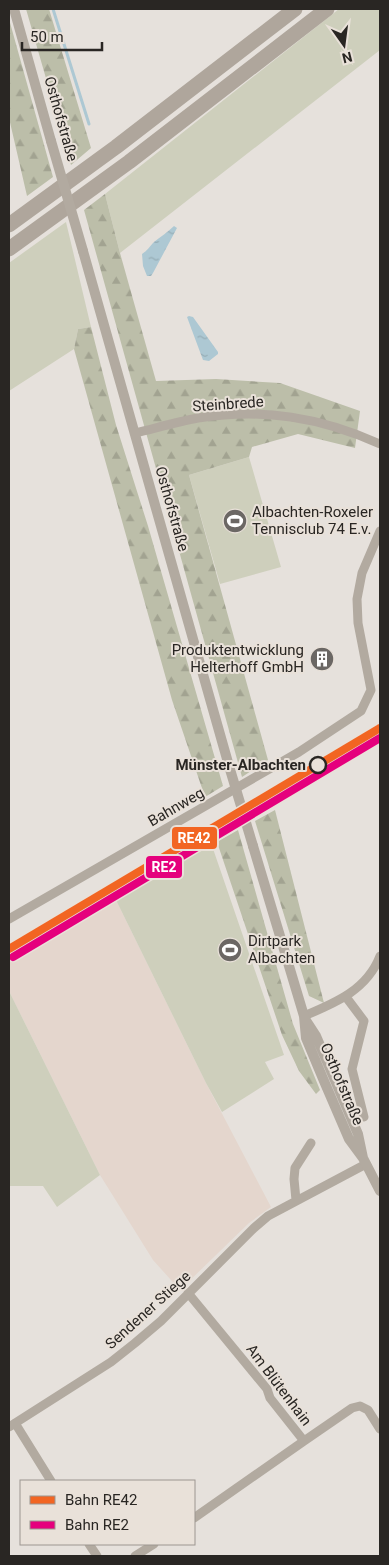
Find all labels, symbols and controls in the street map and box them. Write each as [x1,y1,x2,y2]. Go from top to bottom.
scale bar [22,20,102,52]
north arrow [319,20,369,70]
text: 50 m [30,28,64,46]
text: N [340,49,354,67]
street label: Osthofstraße [40,74,82,164]
street label: Steinbrede [192,393,264,415]
street label: Osthofstraße [151,464,193,554]
place label: Albachten-Roxeler Tennisclub 74 E.v. [252,503,373,538]
sports icon: Albachten-Roxeler Tennisclub 74 E.v. [222,508,248,534]
place label: Produktentwicklung Helterhoff GmbH [172,641,304,676]
building icon: Produktentwicklung Helterhoff GmbH [309,646,335,672]
place label: Münster-Albachten [175,756,306,774]
marker: Münster-Albachten [309,756,327,774]
street label: Bahnweg [145,784,207,830]
line badge: RE42 [171,826,218,850]
text: RE42 [178,830,210,846]
line badge: RE2 [145,855,183,879]
text: RE2 [152,859,176,875]
place label: Dirtpark Albachten [248,932,315,967]
sports icon: Dirtpark Albachten [217,937,243,963]
street label: Osthofstraße [317,1040,367,1128]
street label: Sendener Stiege [102,1267,194,1353]
street label: Am Blütenhain [242,1341,316,1429]
legend [20,1480,195,1545]
text: Bahn RE42 [65,1491,137,1509]
text: Bahn RE2 [65,1516,129,1534]

